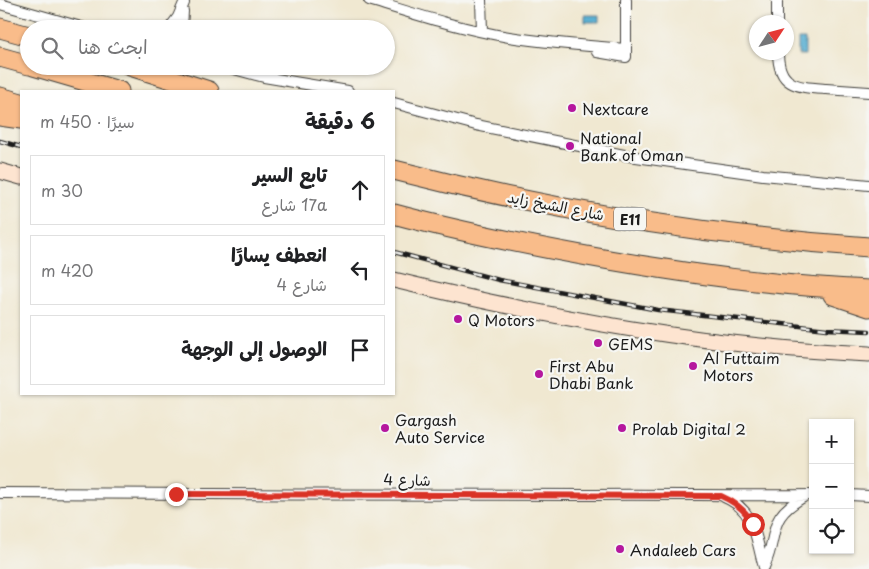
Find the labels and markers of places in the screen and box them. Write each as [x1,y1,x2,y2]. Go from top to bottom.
place label: Nextcare [582,97,649,120]
marker: Nextcare [566,102,578,114]
place label: National Bank of Oman [580,126,684,166]
marker: National Bank of Oman [564,140,576,152]
place label: Q Motors [468,308,535,331]
marker: Q Motors [452,313,464,325]
place label: GEMS [608,332,653,355]
marker: GEMS [592,337,604,349]
place label: Al Futtaim Motors [703,346,780,386]
place label: First Abu Dhabi Bank [549,354,633,394]
marker: Al Futtaim Motors [687,360,699,372]
marker: First Abu Dhabi Bank [533,368,545,380]
place label: Gargash Auto Service [395,408,485,448]
place label: Prolab Digital 2 [632,417,746,440]
marker: Gargash Auto Service [379,422,391,434]
marker: Prolab Digital 2 [616,422,628,434]
place label: Andaleeb Cars [630,538,736,561]
marker: Andaleeb Cars [614,543,626,555]

